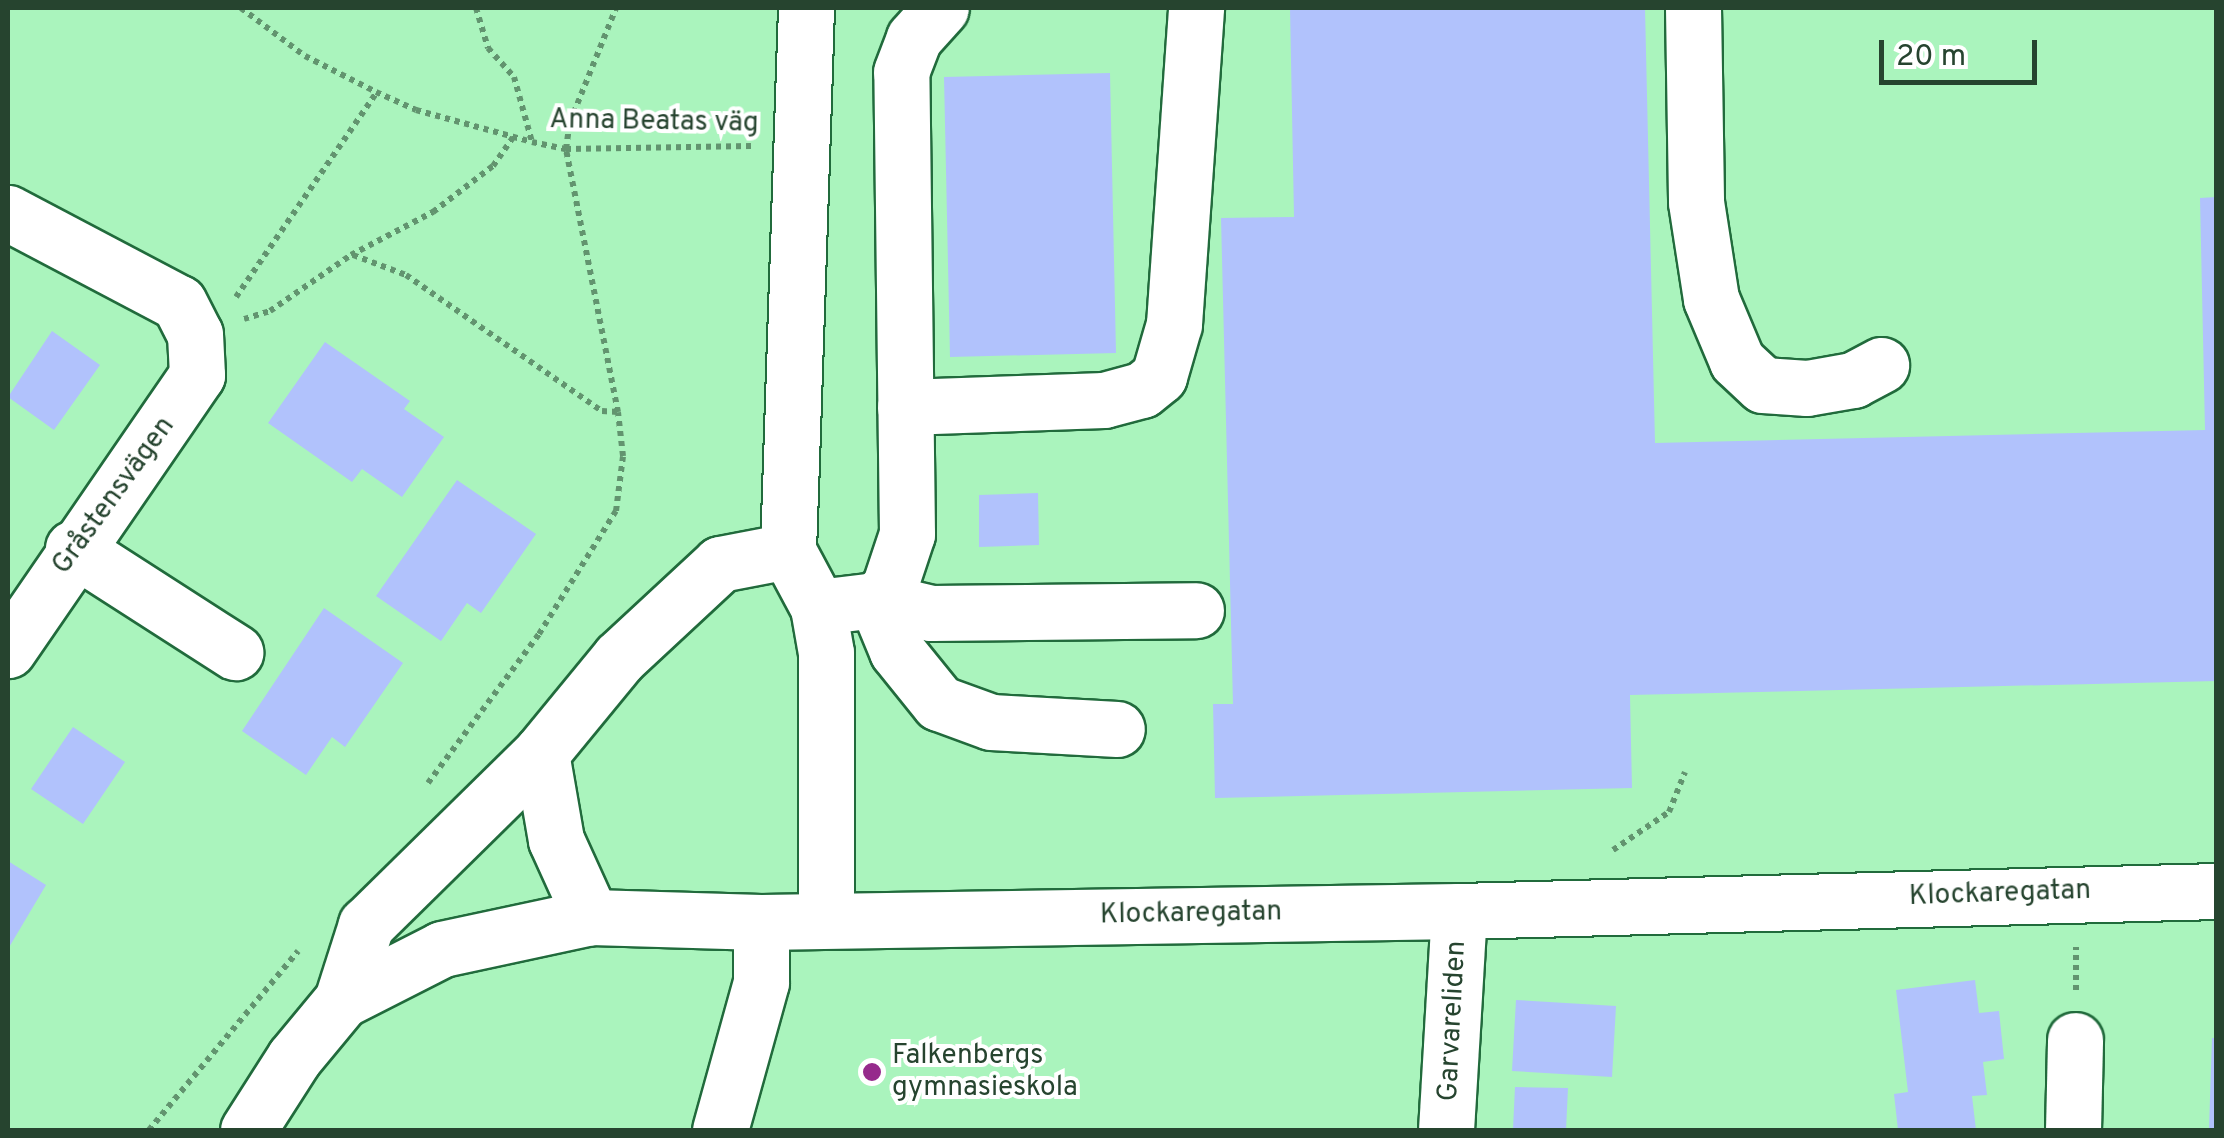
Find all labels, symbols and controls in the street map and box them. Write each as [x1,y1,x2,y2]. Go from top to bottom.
scale bar [1884,20,2042,82]
text: 20 m [1896,39,1966,76]
street label: Anna Beatas väg [549,103,759,141]
street label: Gråstensvägen [46,411,182,581]
street label: Klockaregatan [1908,874,2092,914]
street label: Klockaregatan [1100,896,1282,932]
street label: Garvareliden [1432,940,1474,1102]
place label: Falkenbergs gymnasieskola [892,1039,1078,1105]
marker: Falkenbergs gymnasieskola [861,1061,883,1083]

